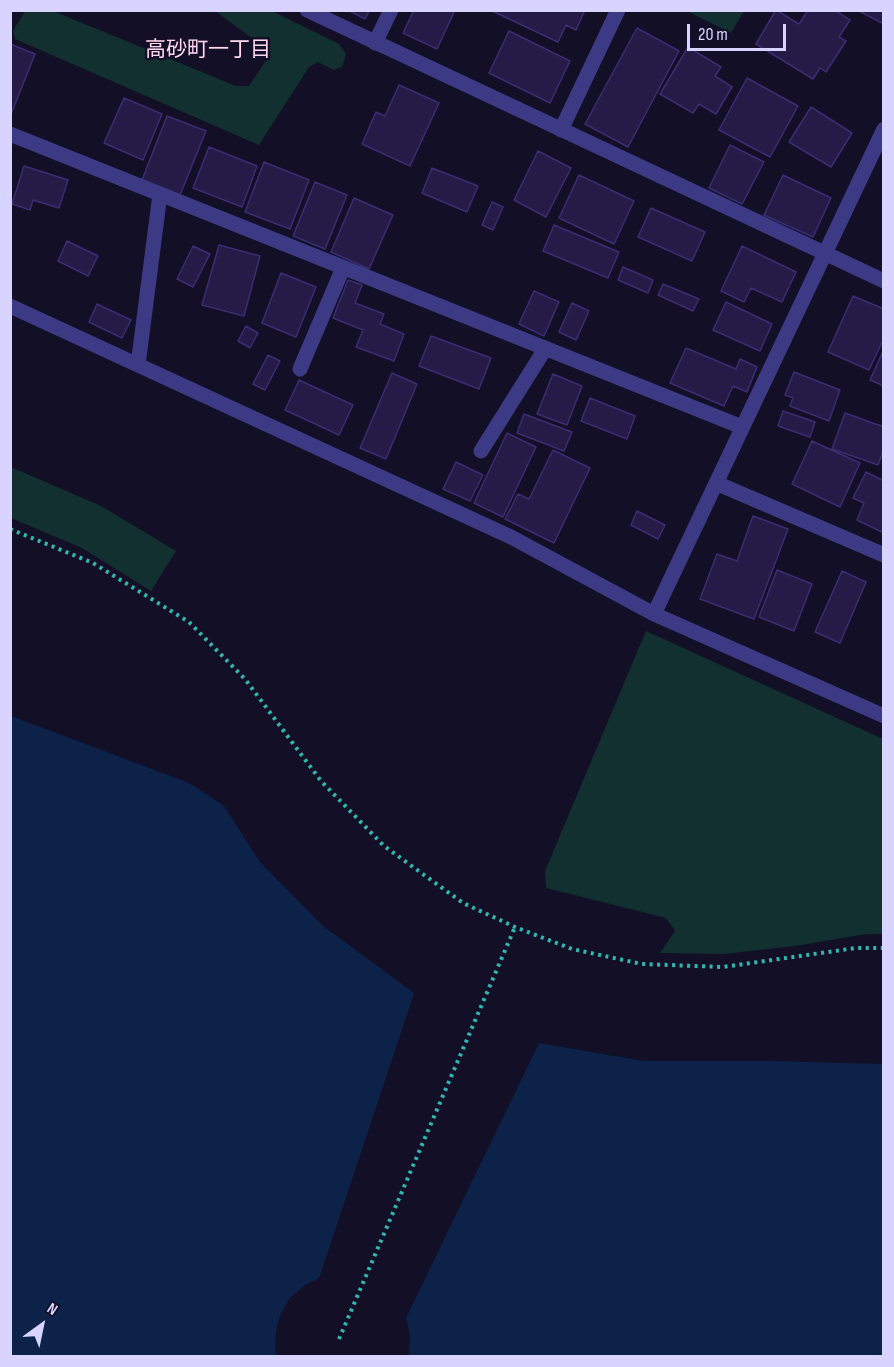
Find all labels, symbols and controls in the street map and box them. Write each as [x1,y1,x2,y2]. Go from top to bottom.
scale bar [690,12,789,50]
text: 20 m [698,24,728,45]
district label: 高砂町一丁目 [145,38,271,64]
north arrow [12,1295,72,1355]
text: N [43,1299,61,1320]

